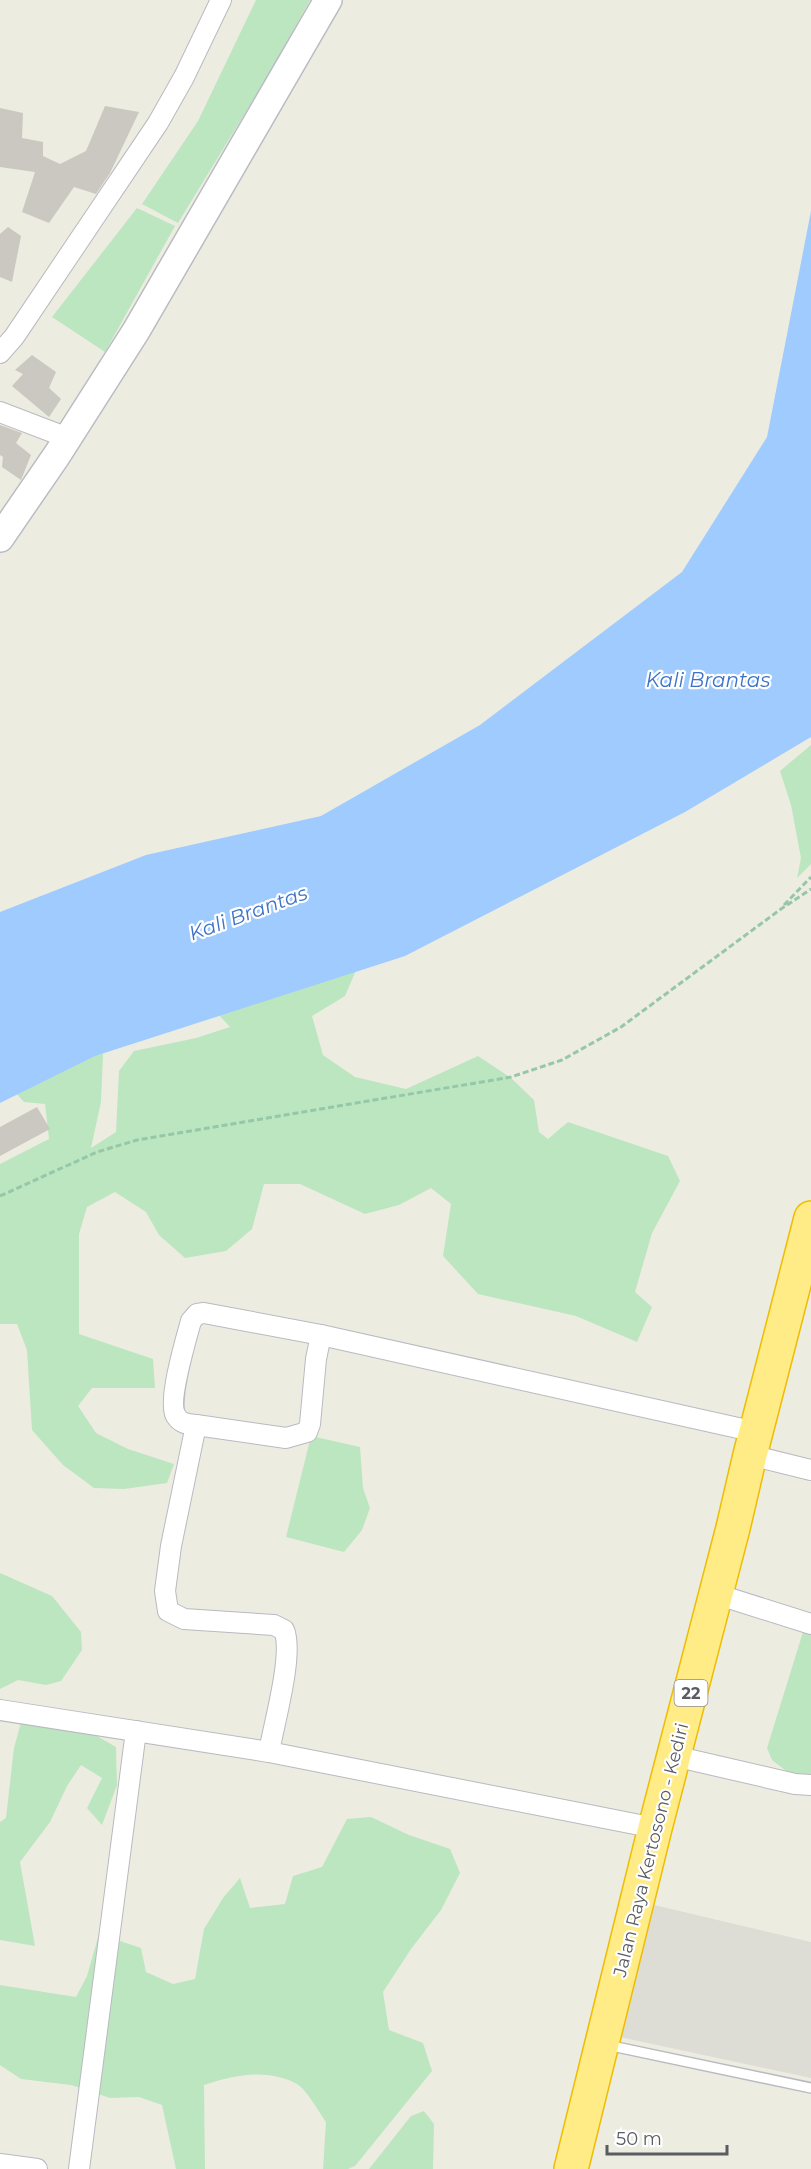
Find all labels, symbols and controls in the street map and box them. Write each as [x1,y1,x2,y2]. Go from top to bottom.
water label: Kali Brantas [646,668,770,692]
water label: Kali Brantas [185,880,311,946]
road number: 22 [674,1680,708,1706]
street label: Jalan Raya Kertosono - Kediri [609,1721,693,1980]
scale bar [607,2118,727,2156]
text: 50 m [616,2128,662,2150]

